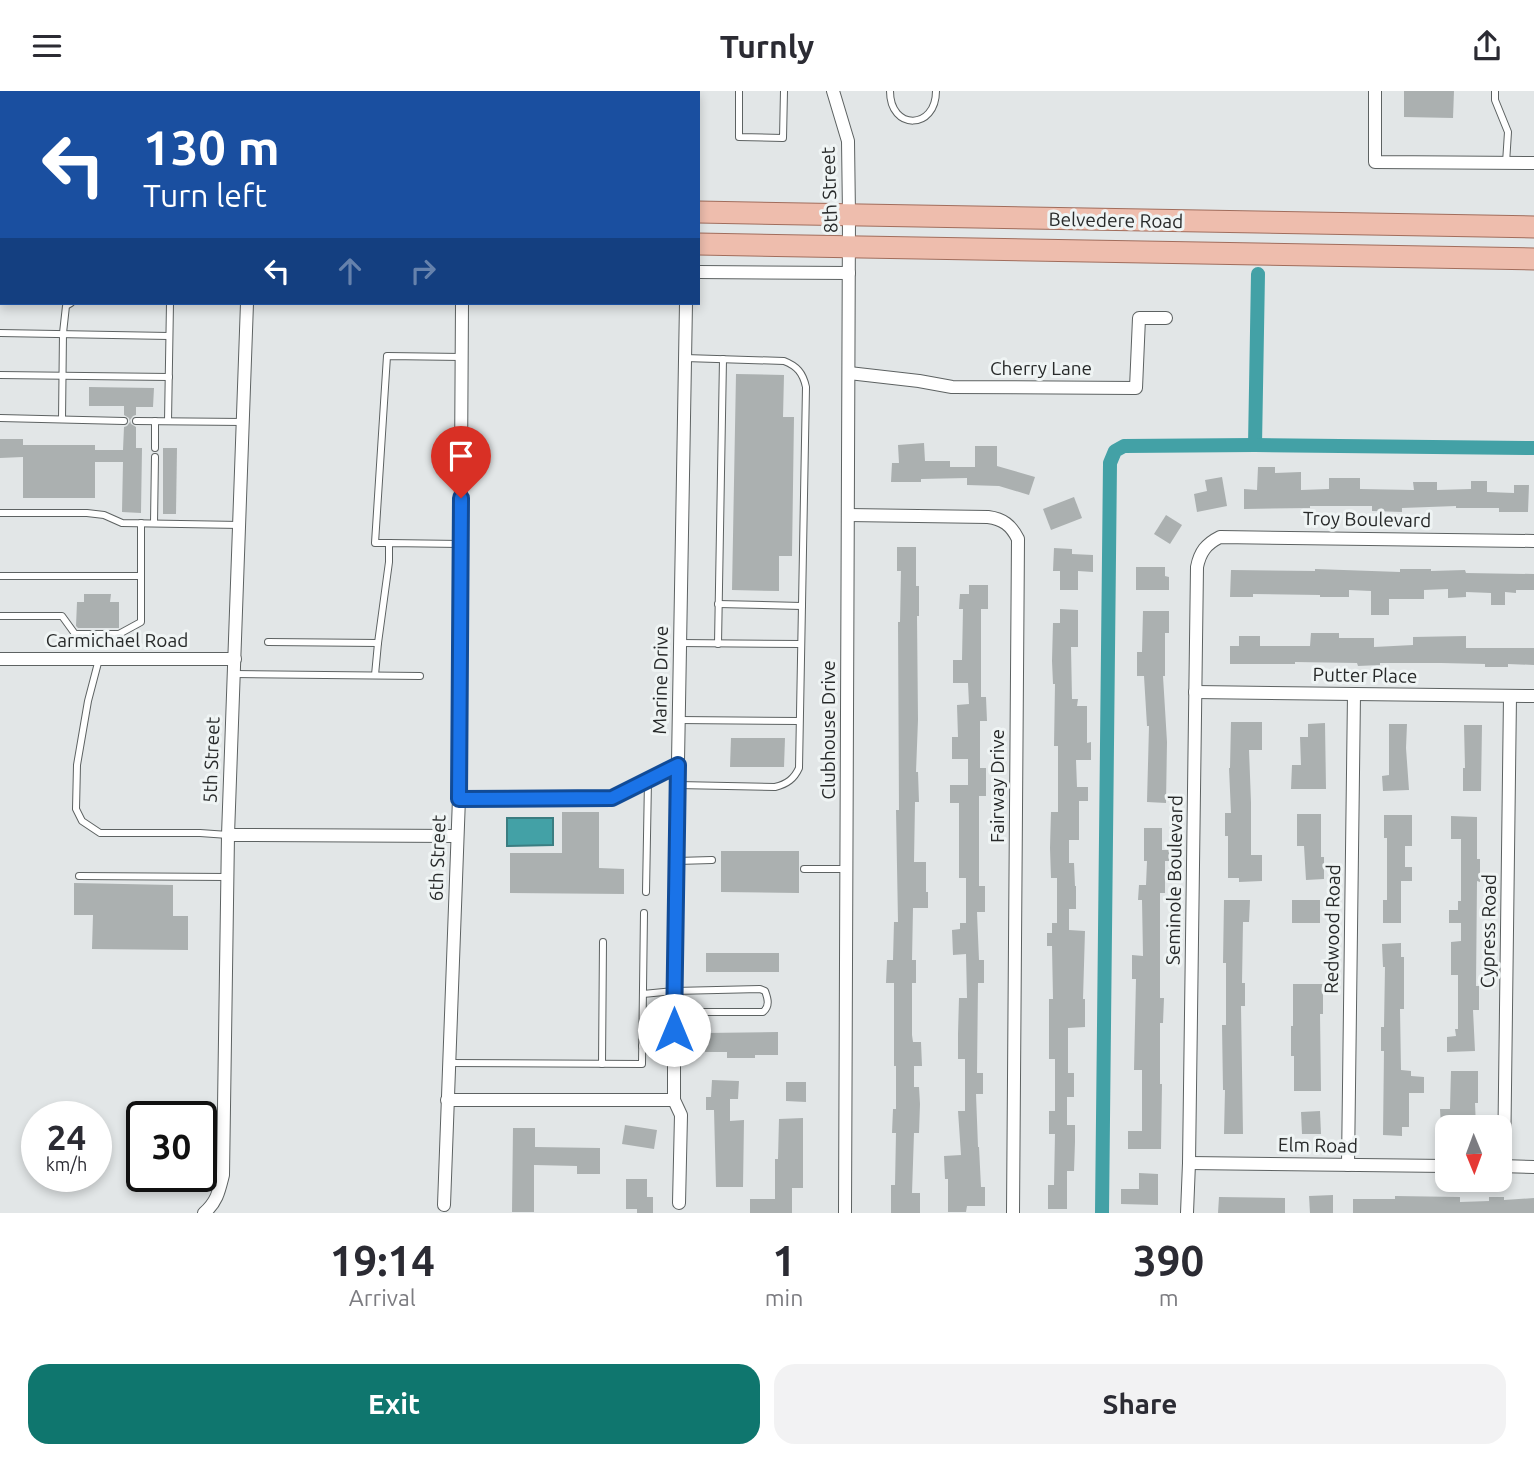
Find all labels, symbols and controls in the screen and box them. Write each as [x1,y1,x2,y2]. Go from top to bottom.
icon: menu [28,27,66,65]
icon: share [1468,27,1506,65]
text: Turnly [720,28,814,64]
icon: left [28,119,119,210]
text: 130 m [143,119,280,174]
street label: 8th Street [816,146,842,234]
text: Turn left [143,177,267,213]
street label: Belvedere Road [1048,208,1184,232]
icon: left [258,252,296,290]
icon: ahead [331,252,369,290]
icon: right [404,252,442,290]
street label: Cherry Lane [990,357,1092,379]
pin [431,426,491,498]
icon: arrive [442,437,480,475]
street label: Troy Boulevard [1303,507,1431,531]
street label: Marine Drive [648,625,672,735]
street label: Carmichael Road [46,629,188,651]
street label: Clubhouse Drive [817,660,839,800]
street label: Putter Place [1313,663,1417,687]
street label: 5th Street [198,716,224,804]
street label: Fairway Drive [986,729,1008,843]
street label: Seminole Boulevard [1162,795,1186,965]
street label: 6th Street [424,814,450,902]
street label: Redwood Road [1320,864,1344,994]
street label: Cypress Road [1476,874,1500,988]
position arrow [637,993,711,1067]
speed limit sign: 30 [126,1101,217,1192]
north arrow [1435,1115,1512,1192]
map controls [1435,1115,1512,1192]
text: 24 [47,1117,86,1157]
street label: Elm Road [1278,1133,1358,1157]
text: km/h [46,1154,87,1174]
text: 19:14 [330,1237,435,1284]
text: 1 [772,1237,796,1284]
text: 390 [1133,1237,1204,1284]
text: Arrival [349,1285,416,1310]
text: min [765,1285,803,1310]
text: m [1159,1285,1179,1310]
button: Exit [28,1364,760,1444]
button: Share [774,1364,1506,1444]

